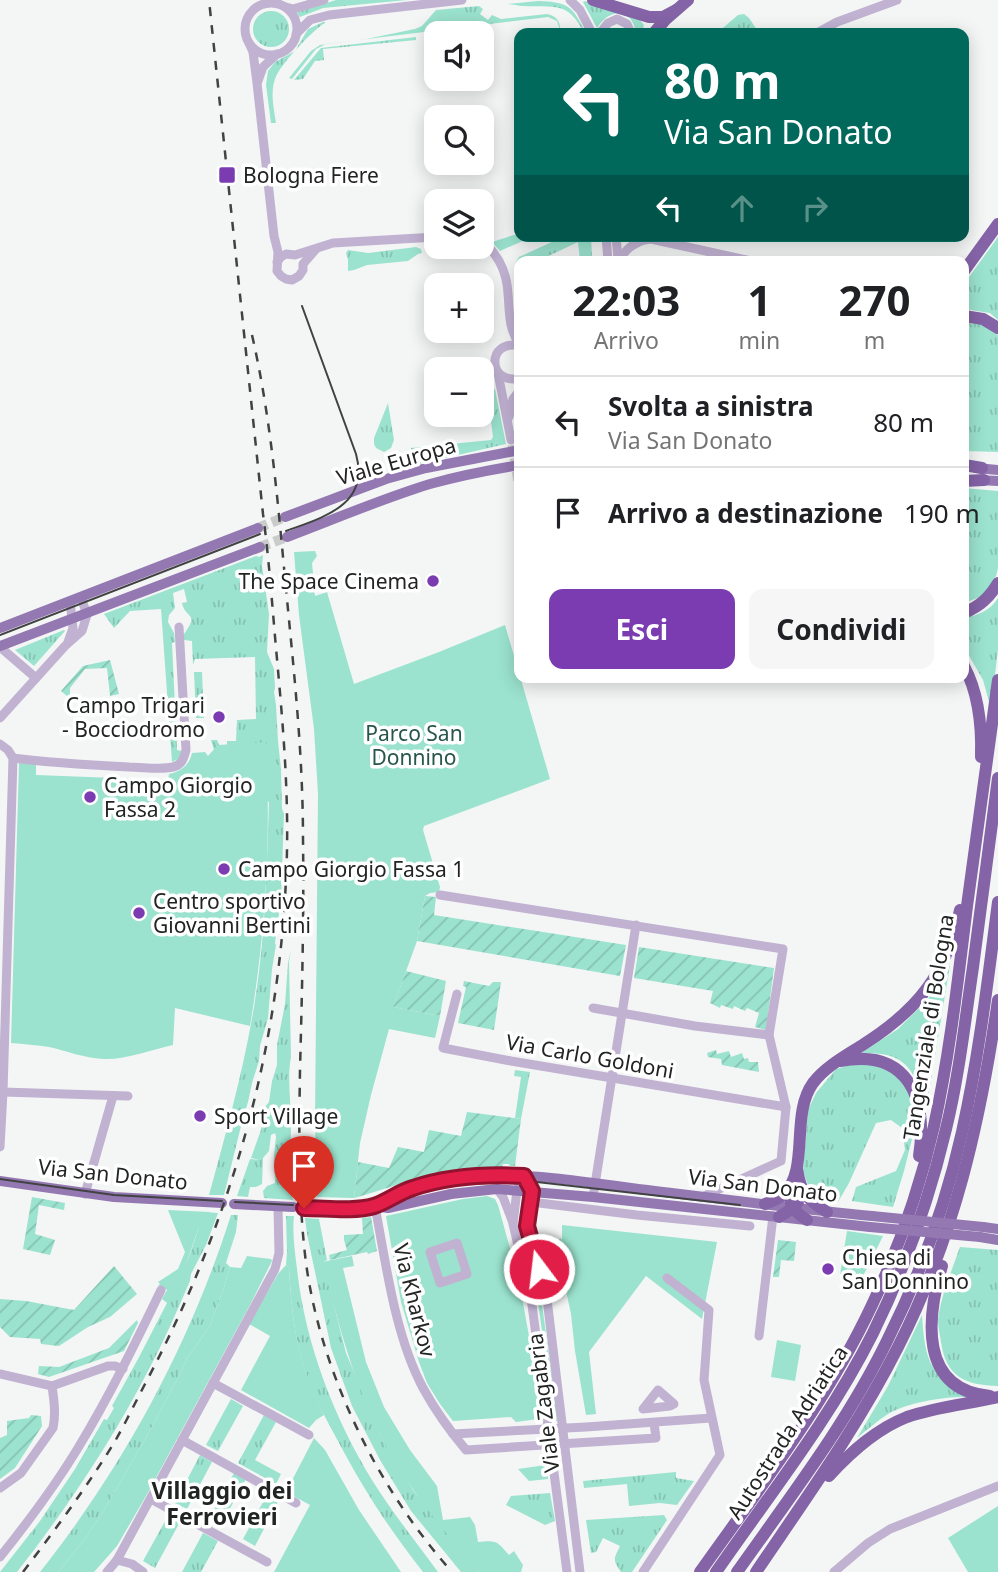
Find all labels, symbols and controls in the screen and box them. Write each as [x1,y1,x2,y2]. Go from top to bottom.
map controls [424,21,494,427]
button: sound [424,21,494,91]
text: 80 m [664,47,781,113]
icon: left [549,56,640,147]
button: search [424,105,494,175]
text: Via San Donato [664,110,893,153]
place label: Bologna Fiere [243,161,379,189]
marker: Bologna Fiere [217,165,237,185]
button: layers [424,189,494,259]
icon: left [650,189,688,227]
icon: ahead [723,189,761,227]
icon: right [796,189,834,227]
text: 22:03 [572,271,680,328]
text: 1 [747,271,771,328]
text: 270 [839,271,911,328]
button: + [424,273,494,343]
text: Arrivo [594,324,659,356]
text: min [739,324,780,356]
text: m [864,324,885,356]
button: − [424,357,494,427]
text: Svolta a sinistra [608,388,814,424]
icon: left [549,403,587,441]
text: 80 m [873,404,934,440]
text: Via San Donato [608,424,772,456]
street label: Viale Europa [333,431,459,491]
icon: arrive [549,494,587,532]
text: Arrivo a destinazione [608,495,883,531]
text: 190 m [904,495,980,531]
place label: The Space Cinema [239,567,419,595]
marker: The Space Cinema [425,573,441,589]
button: Esci [549,589,735,669]
button: Condividi [749,589,934,669]
place label: Campo Trigari - Bocciodromo [62,691,205,743]
marker: Campo Trigari - Bocciodromo [211,709,227,725]
park label: Parco San Donnino [365,719,463,771]
place label: Campo Giorgio Fassa 2 [104,771,253,823]
marker: Campo Giorgio Fassa 2 [82,789,98,805]
place label: Campo Giorgio Fassa 1 [238,855,464,883]
marker: Campo Giorgio Fassa 1 [216,861,232,877]
place label: Centro sportivo Giovanni Bertini [153,887,311,939]
marker: Centro sportivo Giovanni Bertini [131,905,147,921]
street label: Tangenziale di Bologna [896,912,960,1142]
street label: Via Carlo Goldoni [504,1027,676,1085]
place label: Sport Village [214,1102,338,1130]
marker: Sport Village [192,1108,208,1124]
pin [274,1136,334,1208]
icon: arrive [285,1147,323,1185]
street label: Via San Donato [37,1152,189,1196]
street label: Via San Donato [687,1162,839,1208]
position arrow [502,1232,576,1306]
street label: Via Kharkov [387,1240,443,1360]
place label: Chiesa di San Donnino [842,1243,969,1295]
marker: Chiesa di San Donnino [820,1261,836,1277]
street label: Viale Zagabria [521,1332,565,1474]
street label: Autostrada Adriatica [720,1340,854,1524]
district label: Villaggio dei Ferrovieri [152,1474,292,1532]

